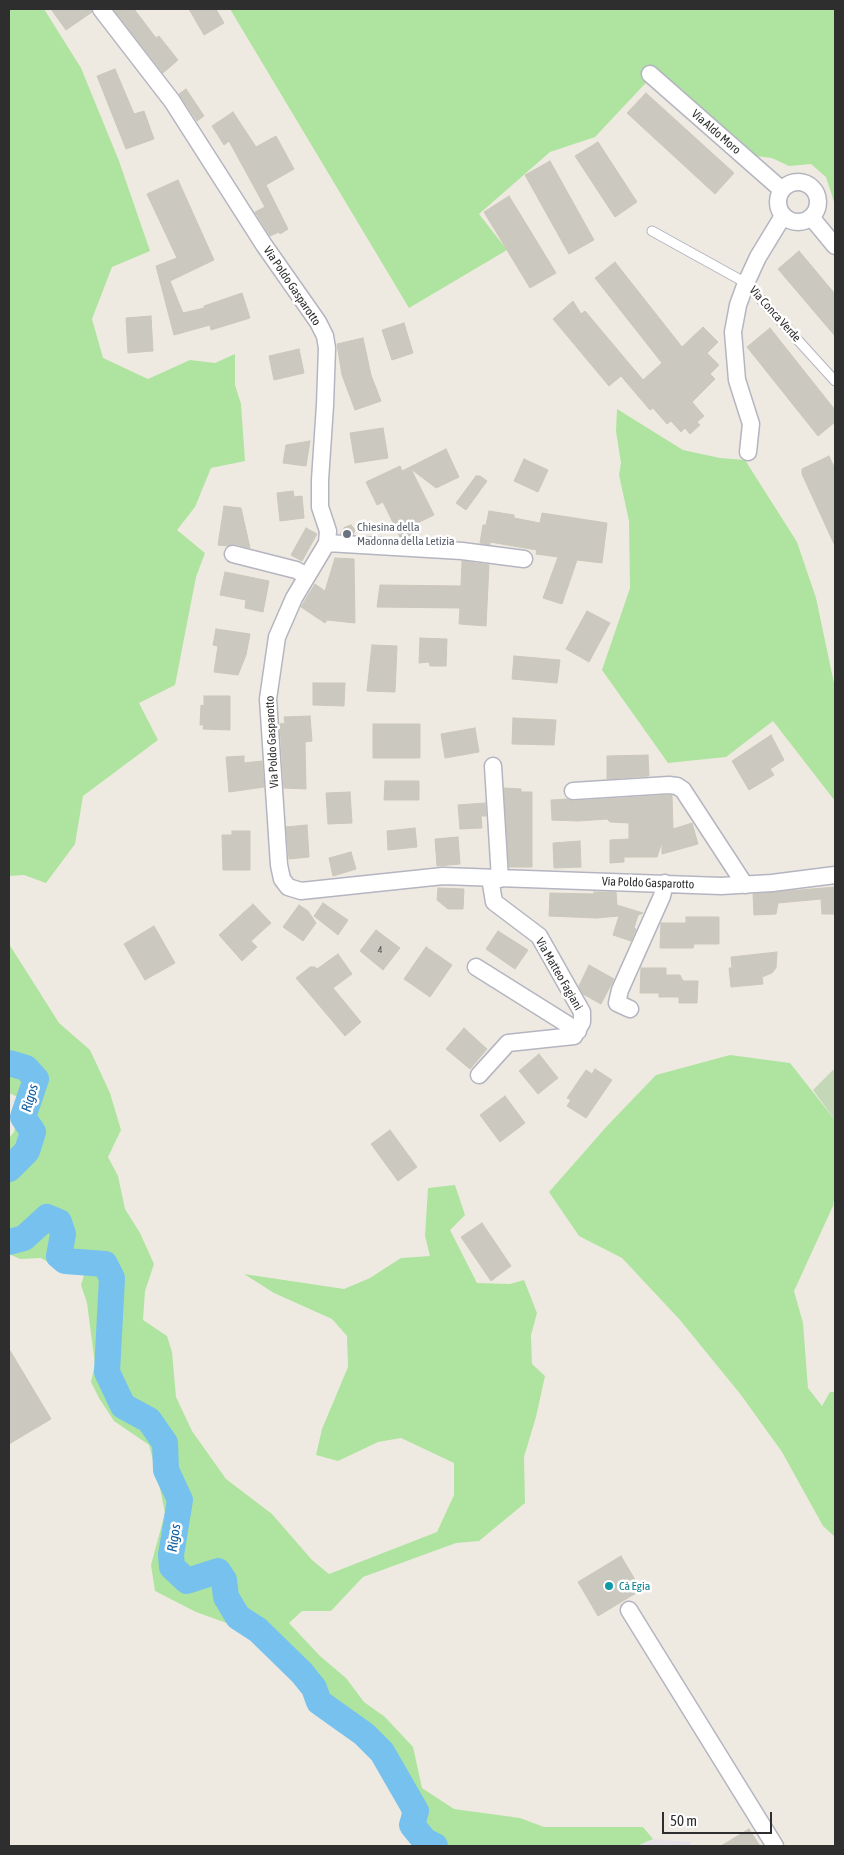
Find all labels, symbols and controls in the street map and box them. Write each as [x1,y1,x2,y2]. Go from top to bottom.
street label: Via Aldo Moro [688,107,744,157]
street label: Via Poldo Gasparotto [260,244,324,328]
street label: Via Conca Verde [746,283,804,345]
place label: Chiesina della Madonna della Letizia [357,520,454,548]
marker: Chiesina della Madonna della Letizia [341,528,353,540]
street label: Via Poldo Gasparotto [262,696,282,788]
street label: Via Poldo Gasparotto [602,874,694,892]
street label: Via Matteo Fagiani [532,935,586,1013]
house number: 4 [378,944,382,956]
water label: Rigos [18,1082,42,1114]
water label: Rigos [164,1523,184,1553]
place label: Cà Egia [619,1579,650,1593]
marker: Cà Egia [603,1580,615,1592]
scale bar [664,1802,774,1834]
text: 50 m [670,1812,697,1829]

